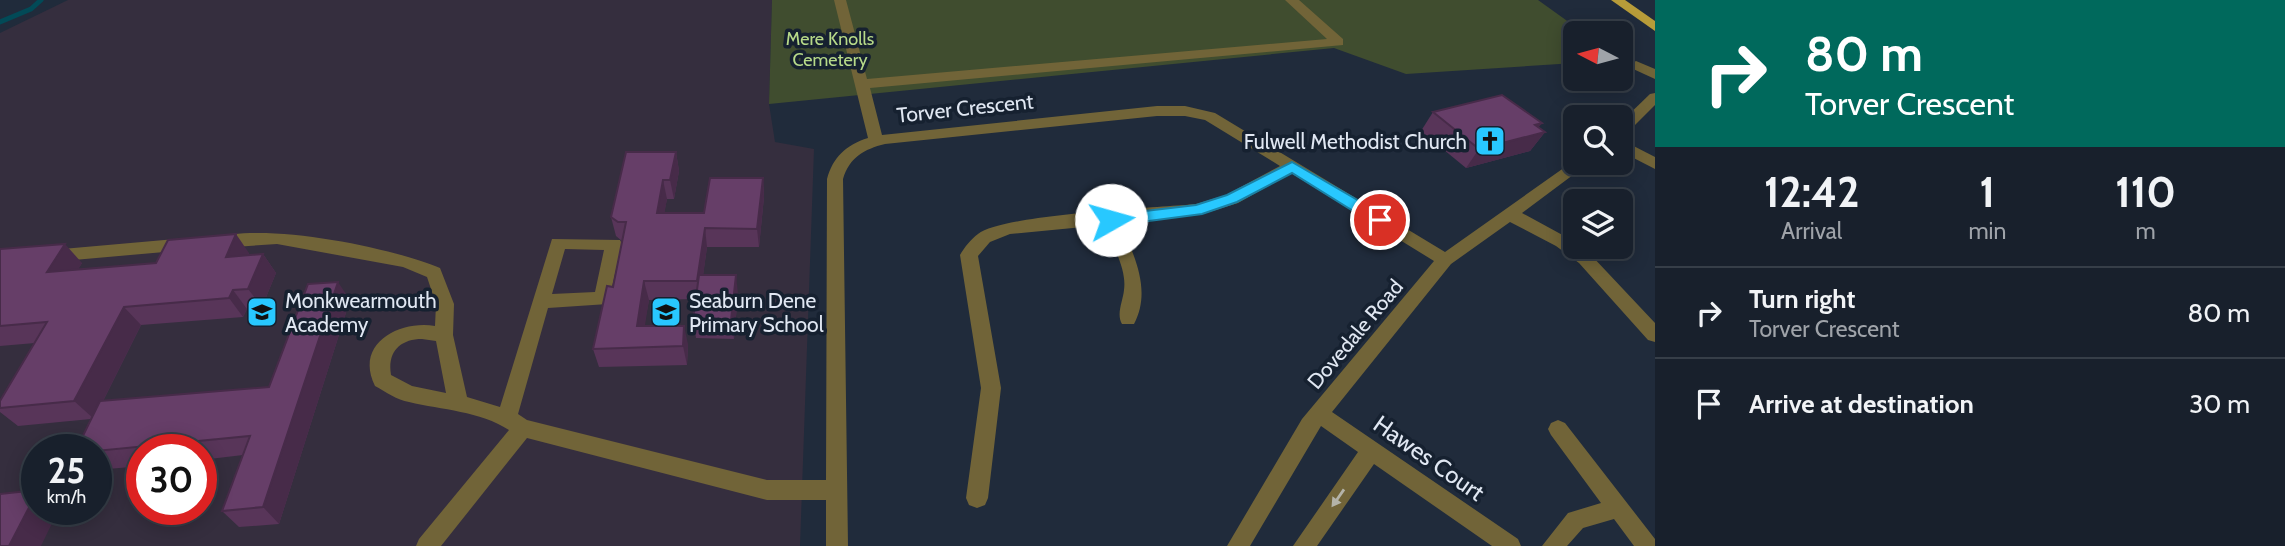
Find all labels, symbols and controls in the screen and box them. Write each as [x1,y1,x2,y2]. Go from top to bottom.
north arrow [1563,21,1633,91]
map controls [1563,21,1633,259]
text: 80 m [1805,24,1923,83]
park label: Mere Knolls Cemetery [786,28,874,71]
icon: right [1690,28,1781,119]
text: Torver Crescent [1805,84,2014,123]
street label: Torver Crescent [895,88,1035,128]
button: search [1563,105,1633,175]
church icon: Fulwell Methodist Church [1473,124,1507,158]
place label: Fulwell Methodist Church [1244,129,1467,154]
text: 12:42 [1764,166,1859,218]
text: 1 [1980,166,1995,218]
text: 110 [2115,166,2176,218]
position arrow [1074,183,1148,257]
button: layers [1563,189,1633,259]
pin [1350,190,1410,250]
icon: arrive [1361,201,1399,239]
text: Arrival [1781,217,1842,245]
text: min [1968,217,2006,245]
text: m [2136,217,2156,245]
street label: Dovedale Road [1302,274,1408,394]
text: Turn right [1749,283,1855,315]
place label: Monkwearmouth Academy [285,288,437,337]
place label: Seaburn Dene Primary School [689,288,824,337]
icon: right [1690,294,1728,332]
school or university icon: Monkwearmouth Academy [245,295,279,329]
school or university icon: Seaburn Dene Primary School [649,295,683,329]
text: 80 m [2187,297,2250,329]
text: Torver Crescent [1749,315,1899,343]
icon: arrive [1690,385,1728,423]
text: Arrive at destination [1749,388,1974,420]
text: 30 m [2189,388,2250,420]
street label: Hawes Court [1368,409,1490,507]
speed limit sign: 30 [126,434,217,525]
text: 25 [48,449,85,492]
text: km/h [47,486,86,508]
one-way arrow [1331,489,1345,507]

